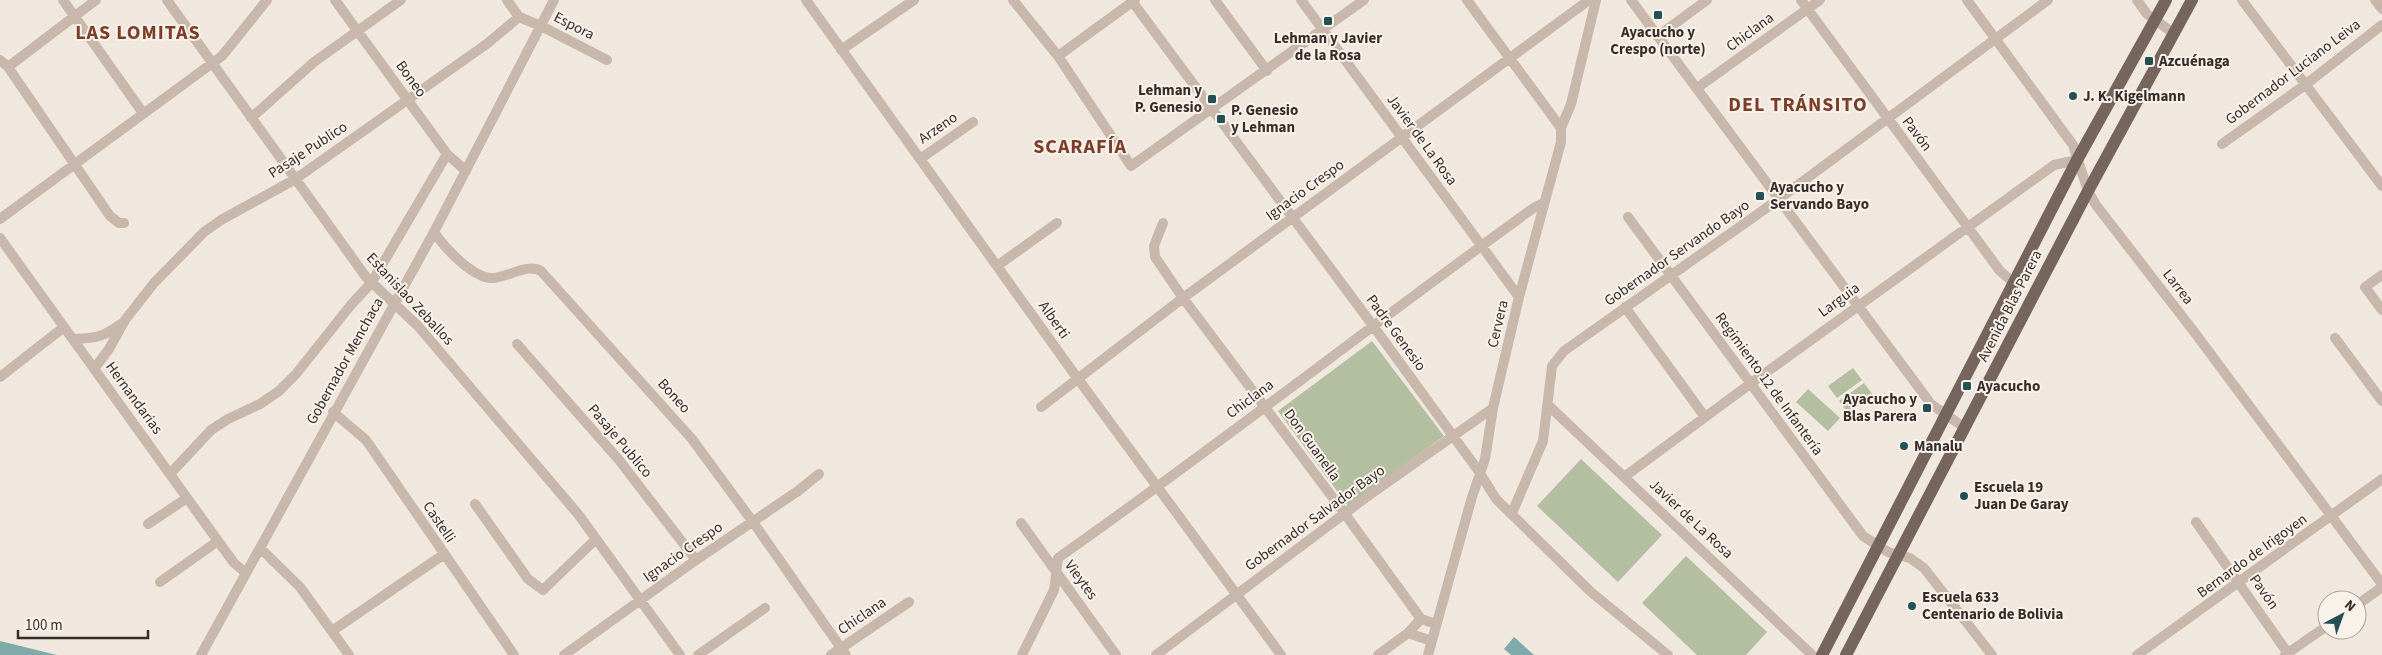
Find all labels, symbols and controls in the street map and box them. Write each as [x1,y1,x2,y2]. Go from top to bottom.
street label: Espora [550,7,598,45]
street label: Chiclana [1722,8,1778,56]
marker: Ayacucho y Crespo (norte) [1652,9,1664,21]
street label: Gobernador Luciano Leiva [2221,14,2365,130]
marker: Lehman y Javier de la Rosa [1322,15,1334,27]
district label: LAS LOMITAS [75,19,201,47]
place label: Ayacucho y Crespo (norte) [1610,22,1706,60]
place label: Lehman y Javier de la Rosa [1274,28,1382,66]
place label: Azcuénaga [2158,51,2230,72]
marker: Azcuénaga [2143,55,2155,67]
street label: Boneo [391,56,431,102]
place label: Lehman y P. Genesio [1135,80,1202,118]
place label: J. K. Kigelmann [2083,86,2186,107]
street label: Javier de La Rosa [1382,90,1462,190]
marker: J. K. Kigelmann [2067,90,2079,102]
district label: DEL TRÁNSITO [1728,91,1868,119]
marker: Lehman y P. Genesio [1206,93,1218,105]
place label: P. Genesio y Lehman [1231,100,1298,138]
street label: Arzeno [914,107,962,149]
street label: Pavón [1897,112,1937,156]
marker: P. Genesio y Lehman [1215,113,1227,125]
street label: Pasaje Publico [264,117,352,183]
district label: SCARAFÍA [1033,133,1127,161]
street label: Ignacio Crespo [1261,154,1349,226]
place label: Ayacucho y Servando Bayo [1769,177,1869,215]
marker: Ayacucho y Servando Bayo [1754,190,1766,202]
street label: Gobernador Servando Bayo [1600,195,1754,311]
street label: Avenida Blas Parera [1973,246,2047,366]
street label: Estanislao Zeballos [361,248,459,350]
street label: Larrea [2157,265,2199,309]
street label: Larguia [1814,278,1864,322]
street label: Padre Genesio [1361,291,1431,375]
street label: Gobernador Menchaca [301,294,389,428]
street label: Alberti [1033,297,1075,343]
street label: Cervera [1482,298,1514,350]
street label: Regimiento 12 de Infantería [1710,308,1828,460]
street label: Hernandarias [101,357,167,439]
street label: Boneo [653,374,695,418]
street label: Chiclana [1222,375,1278,423]
place label: Ayacucho [1976,376,2040,397]
marker: Ayacucho [1961,380,1973,392]
place label: Ayacucho y Blas Parera [1842,389,1917,427]
street label: Pasaje Publico [583,400,657,482]
marker: Ayacucho y Blas Parera [1921,402,1933,414]
street label: Don Guanella [1279,405,1345,485]
place label: Manalu [1914,436,1963,457]
marker: Manalu [1898,440,1910,452]
street label: Gobernador Salvador Bayo [1241,460,1389,576]
street label: Javier de La Rosa [1644,474,1738,564]
place label: Escuela 19 Juan De Garay [1974,477,2069,515]
marker: Escuela 19 Juan De Garay [1958,490,1970,502]
street label: Castelli [417,497,461,547]
street label: Bernardo de Irigoyen [2193,509,2311,603]
street label: Ignacio Crespo [639,517,727,587]
street label: Vieytes [1059,556,1103,604]
street label: Pavón [2244,570,2284,614]
place label: Escuela 633 Centenario de Bolivia [1922,587,2063,625]
north arrow [2317,590,2367,640]
street label: Chiclana [834,592,890,640]
text: N [2340,595,2360,617]
marker: Escuela 633 Centenario de Bolivia [1906,600,1918,612]
scale bar [18,608,148,640]
text: 100 m [25,615,63,636]

